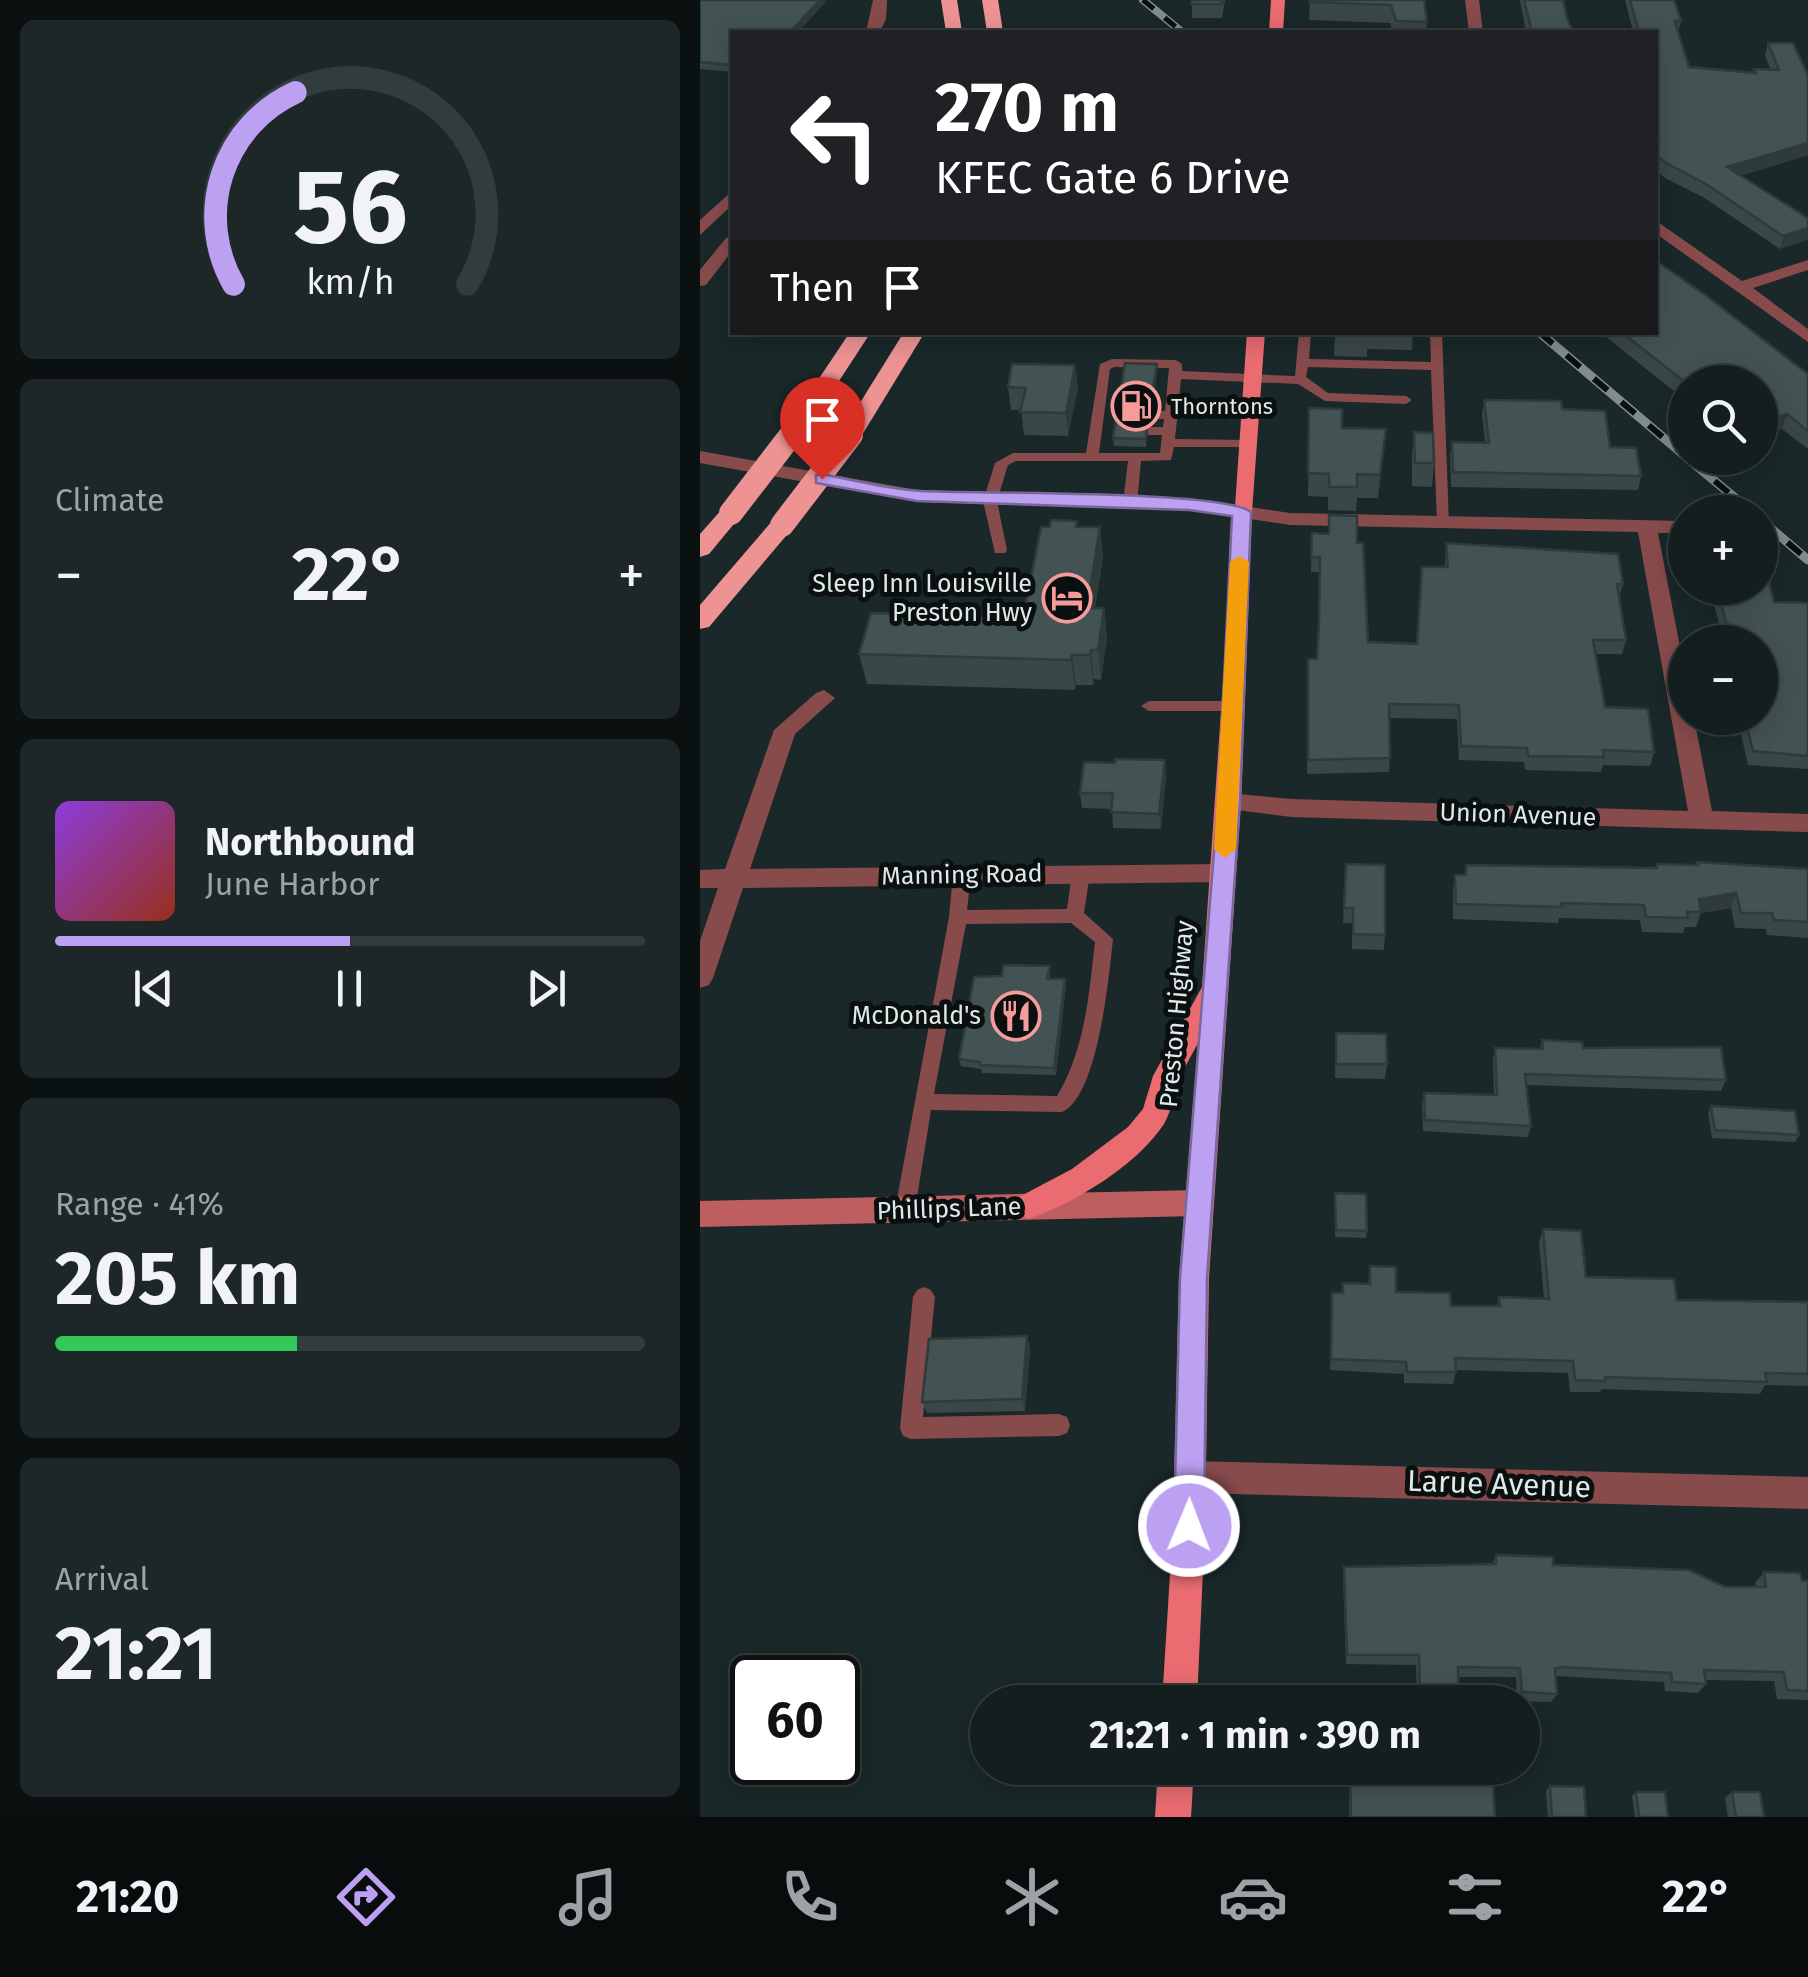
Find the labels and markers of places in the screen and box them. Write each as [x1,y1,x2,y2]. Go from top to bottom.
pin [780,377,865,480]
fuel station icon: Thorntons [1110,380,1162,432]
place label: Thorntons [1171,393,1273,420]
place label: Sleep Inn Louisville Preston Hwy [812,569,1033,628]
hotel icon: Sleep Inn Louisville Preston Hwy [1041,572,1093,624]
restaurant icon: McDonald's [990,990,1042,1042]
place label: McDonald's [852,1001,981,1031]

